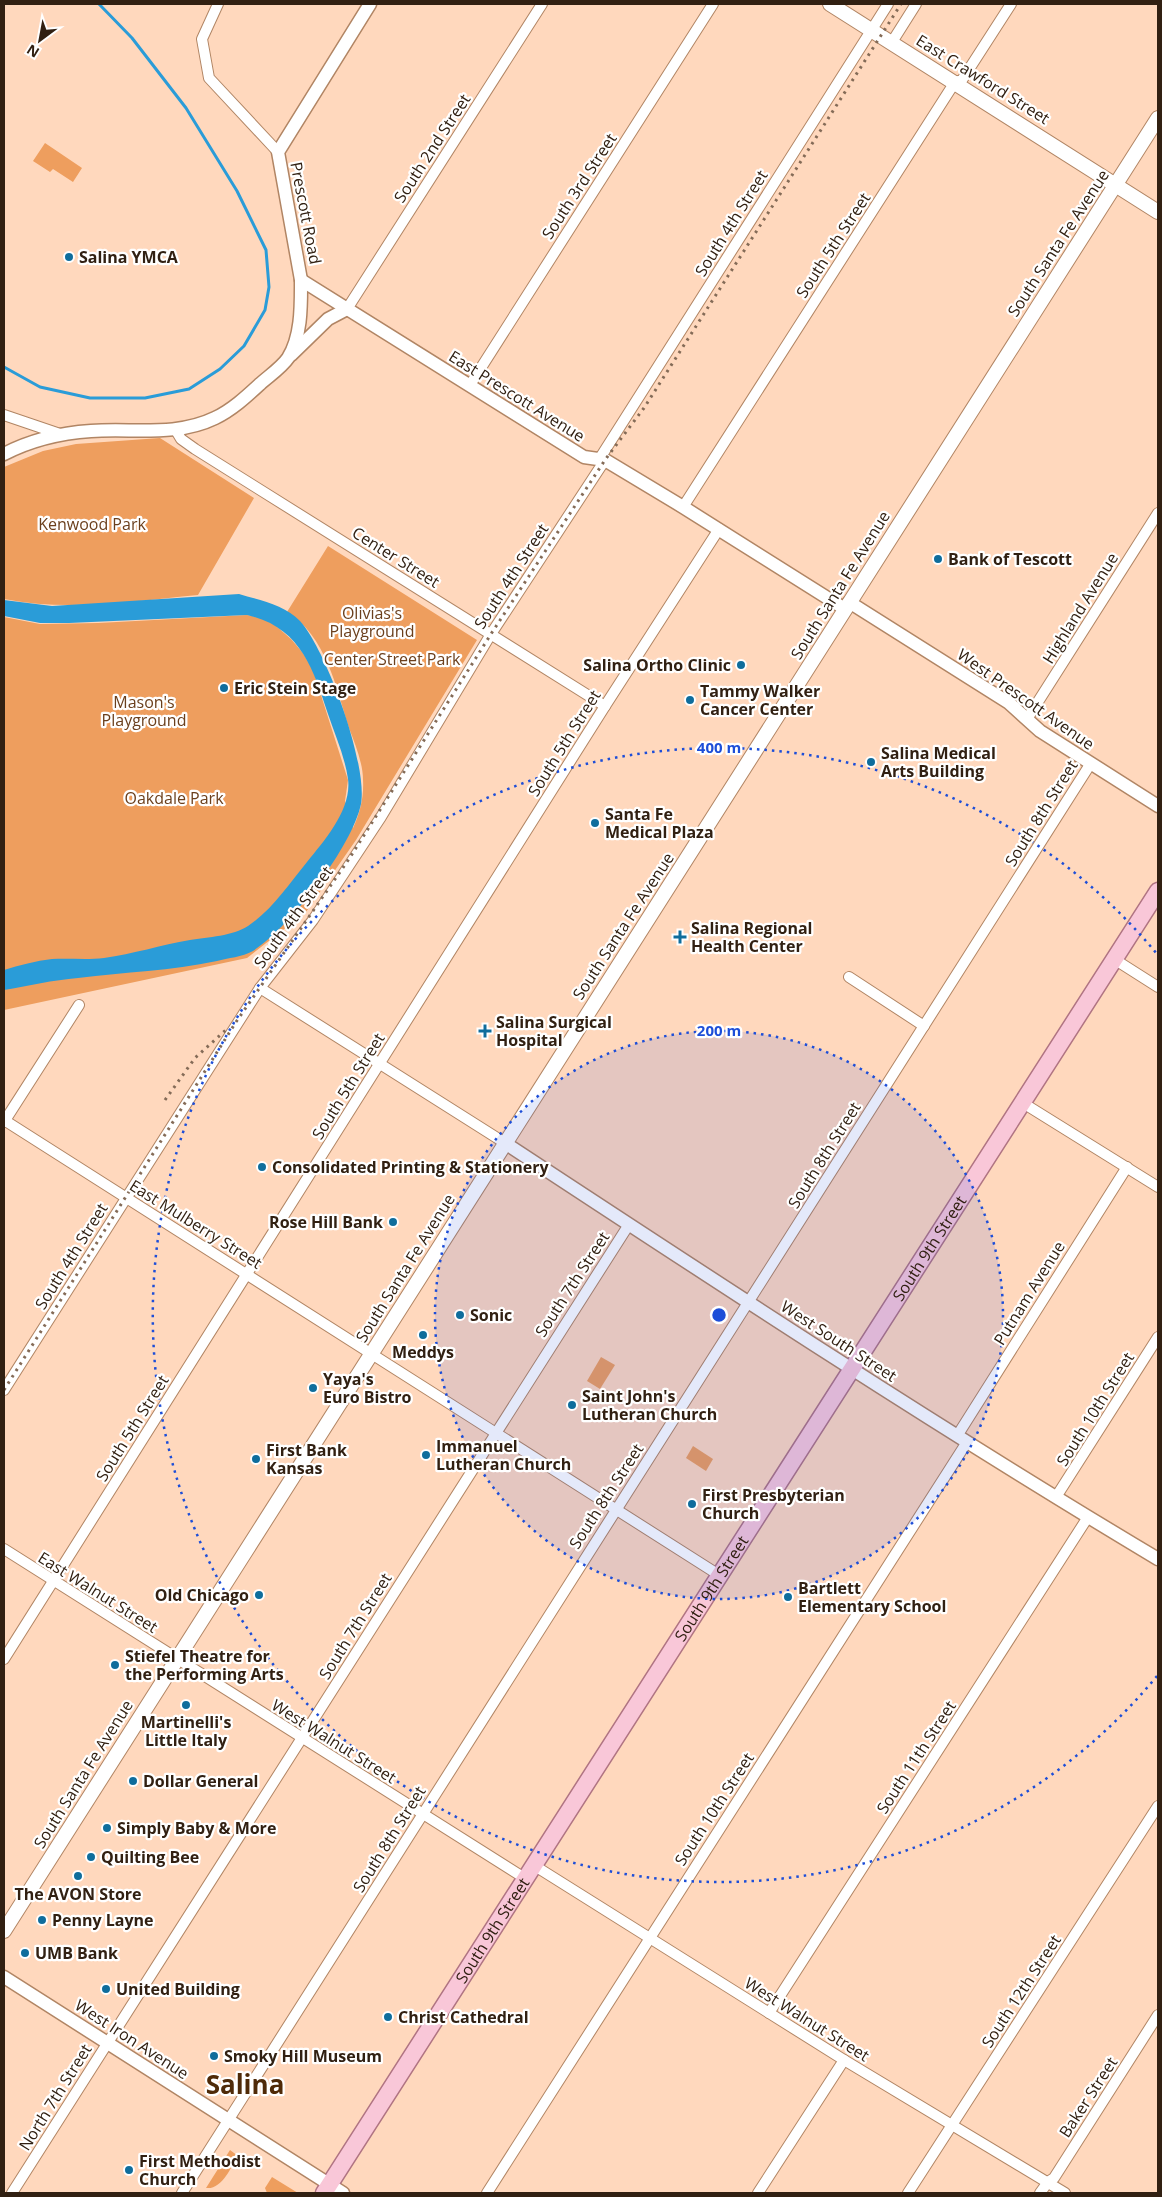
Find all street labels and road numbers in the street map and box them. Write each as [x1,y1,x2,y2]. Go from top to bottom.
street label: East Crawford Street [912,29,1054,129]
street label: South 2nd Street [389,89,476,207]
street label: South 3rd Street [536,129,622,243]
street label: Prescott Road [285,160,327,266]
street label: South 4th Street [690,165,773,280]
street label: South Santa Fe Avenue [1002,165,1114,321]
street label: South 5th Street [791,188,875,302]
street label: East Prescott Avenue [445,345,589,447]
street label: South Santa Fe Avenue [785,507,895,663]
street label: South 4th Street [469,519,553,633]
street label: Center Street [348,521,444,593]
street label: Highland Avenue [1037,548,1123,668]
street label: West Prescott Avenue [953,643,1099,755]
street label: South 5th Street [523,685,606,800]
street label: South 8th Street [1000,755,1083,870]
street label: South Santa Fe Avenue [567,848,679,1004]
street label: South 4th Street [248,861,338,973]
street label: South 5th Street [307,1028,390,1143]
street label: South 8th Street [783,1097,866,1212]
street label: East Mulberry Street [126,1174,267,1274]
street label: South Santa Fe Avenue [350,1190,460,1346]
street label: South 9th Street [887,1191,971,1305]
street label: South 4th Street [30,1198,113,1313]
street label: South 7th Street [530,1227,614,1341]
street label: Putnam Avenue [988,1237,1070,1349]
street label: West South Street [777,1295,901,1387]
street label: South 10th Street [1051,1348,1139,1470]
street label: South 5th Street [91,1370,174,1485]
street label: South 8th Street [564,1439,648,1553]
street label: South 9th Street [669,1531,753,1645]
street label: East Walnut Street [34,1546,162,1638]
street label: South 7th Street [314,1568,397,1683]
street label: West Walnut Street [267,1694,401,1788]
street label: South Santa Fe Avenue [28,1696,138,1852]
street label: South 11th Street [871,1696,961,1818]
street label: South 10th Street [669,1748,759,1870]
street label: South 8th Street [348,1781,431,1896]
street label: South 9th Street [450,1873,534,1987]
street label: South 12th Street [976,1930,1066,2052]
street label: West Walnut Street [740,1972,874,2066]
street label: West Iron Avenue [71,1994,193,2084]
street label: North 7th Street [14,2039,97,2154]
street label: Baker Street [1054,2052,1122,2142]

